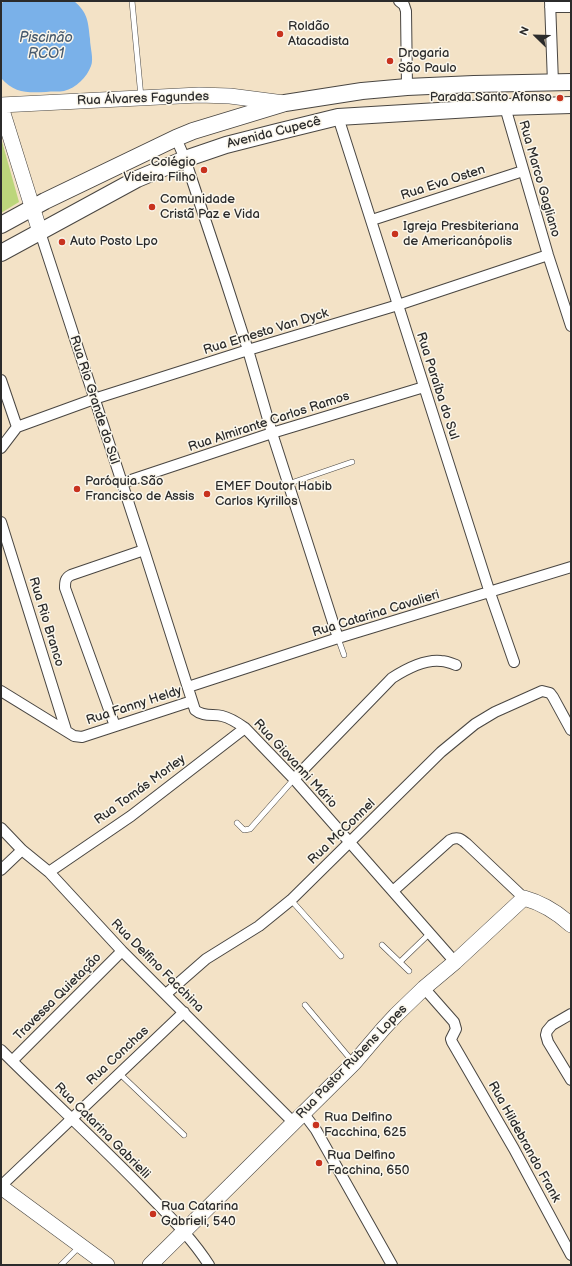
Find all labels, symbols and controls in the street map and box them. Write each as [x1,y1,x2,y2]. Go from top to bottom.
north arrow [516,16,556,56]
place label: Roldão Atacadista [288,19,349,50]
text: N [517,25,532,37]
marker: Roldão Atacadista [275,29,285,39]
water label: Piscinão RCO1 [19,30,73,62]
place label: Drogaria São Paulo [398,46,457,77]
marker: Drogaria São Paulo [385,56,395,66]
street label: Rua Álvares Fagundes [77,89,209,109]
place label: Parada Santo Afonso [430,90,552,106]
marker: Parada Santo Afonso [555,93,565,103]
street label: Avenida Cupecê [225,114,323,152]
street label: Rua Marco Gagliano [515,119,563,239]
place label: Colégio Videira Filho [123,155,196,186]
street label: Rua Eva Osten [399,162,487,204]
marker: Colégio Videira Filho [199,165,209,175]
place label: Comunidade Cristã Paz e Vida [160,192,260,223]
marker: Comunidade Cristã Paz e Vida [147,202,157,212]
place label: Igreja Presbiteriana de Americanópolis [403,219,519,250]
marker: Igreja Presbiteriana de Americanópolis [390,229,400,239]
place label: Auto Posto Lpo [70,234,158,250]
marker: Auto Posto Lpo [57,237,67,247]
street label: Rua Ernesto Van Dyck [202,306,330,358]
street label: Rua Paraíba do Sul [412,330,462,442]
street label: Rua Rio Grande do Sul [66,334,122,466]
street label: Rua Almirante Carlos Ramos [186,389,352,455]
place label: Paróquia São Francisco de Assis [85,474,195,505]
place label: EMEF Doutor Habib Carlos Kyrillos [215,479,332,510]
marker: Paróquia São Francisco de Assis [72,484,82,494]
marker: EMEF Doutor Habib Carlos Kyrillos [202,489,212,499]
street label: Rua Rio Branco [25,575,67,669]
street label: Rua Catarina Cavalieri [310,587,442,641]
street label: Rua Fanny Heldy [84,683,184,729]
street label: Rua Giovanni Mário [250,716,340,812]
street label: Rua Tomás Morley [91,752,189,828]
street label: Rua McConnel [305,796,379,868]
street label: Rua Delfino Facchina [107,916,207,1016]
street label: Travessa Quietação [11,950,105,1044]
street label: Rua Pastor Rubens Lopes [293,1002,411,1122]
street label: Rua Conchas [84,1023,152,1089]
street label: Rua Hildebrando Frank [484,1079,564,1205]
street label: Rua Catarina Gabrielli [51,1080,153,1182]
place label: Rua Delfino Facchina, 625 [324,1110,406,1141]
marker: Rua Delfino Facchina, 625 [311,1120,321,1130]
place label: Rua Delfino Facchina, 650 [327,1148,409,1179]
marker: Rua Delfino Facchina, 650 [314,1158,324,1168]
place label: Rua Catarina Gabrieli, 540 [161,1199,238,1230]
marker: Rua Catarina Gabrieli, 540 [148,1209,158,1219]

